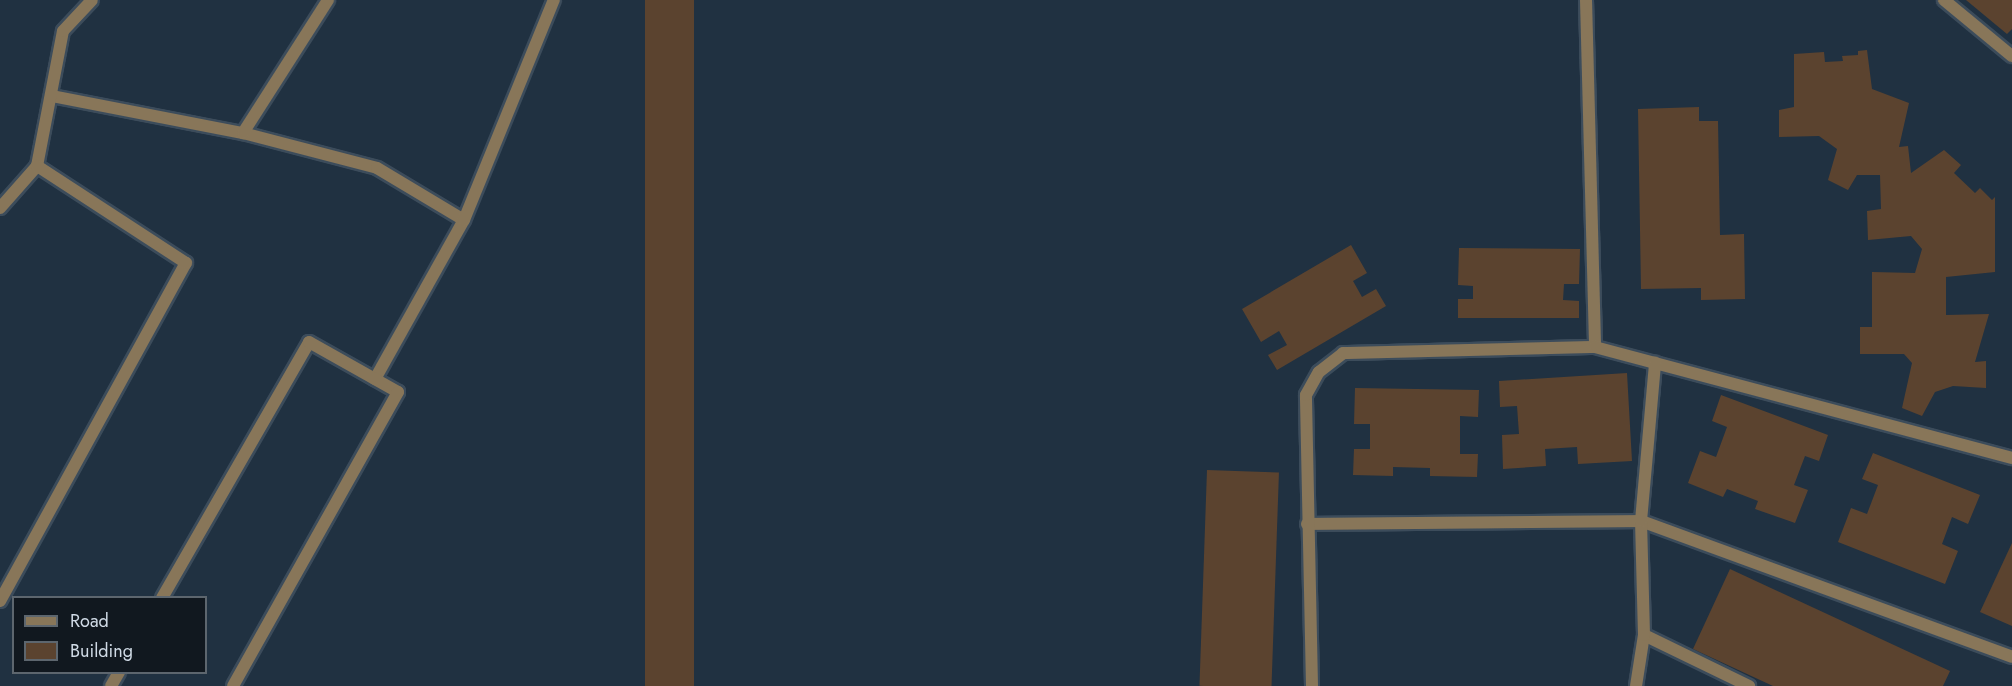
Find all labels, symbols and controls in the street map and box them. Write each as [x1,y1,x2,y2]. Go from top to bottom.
legend [12,596,207,674]
text: Road [70,608,109,634]
text: Building [70,638,133,664]

